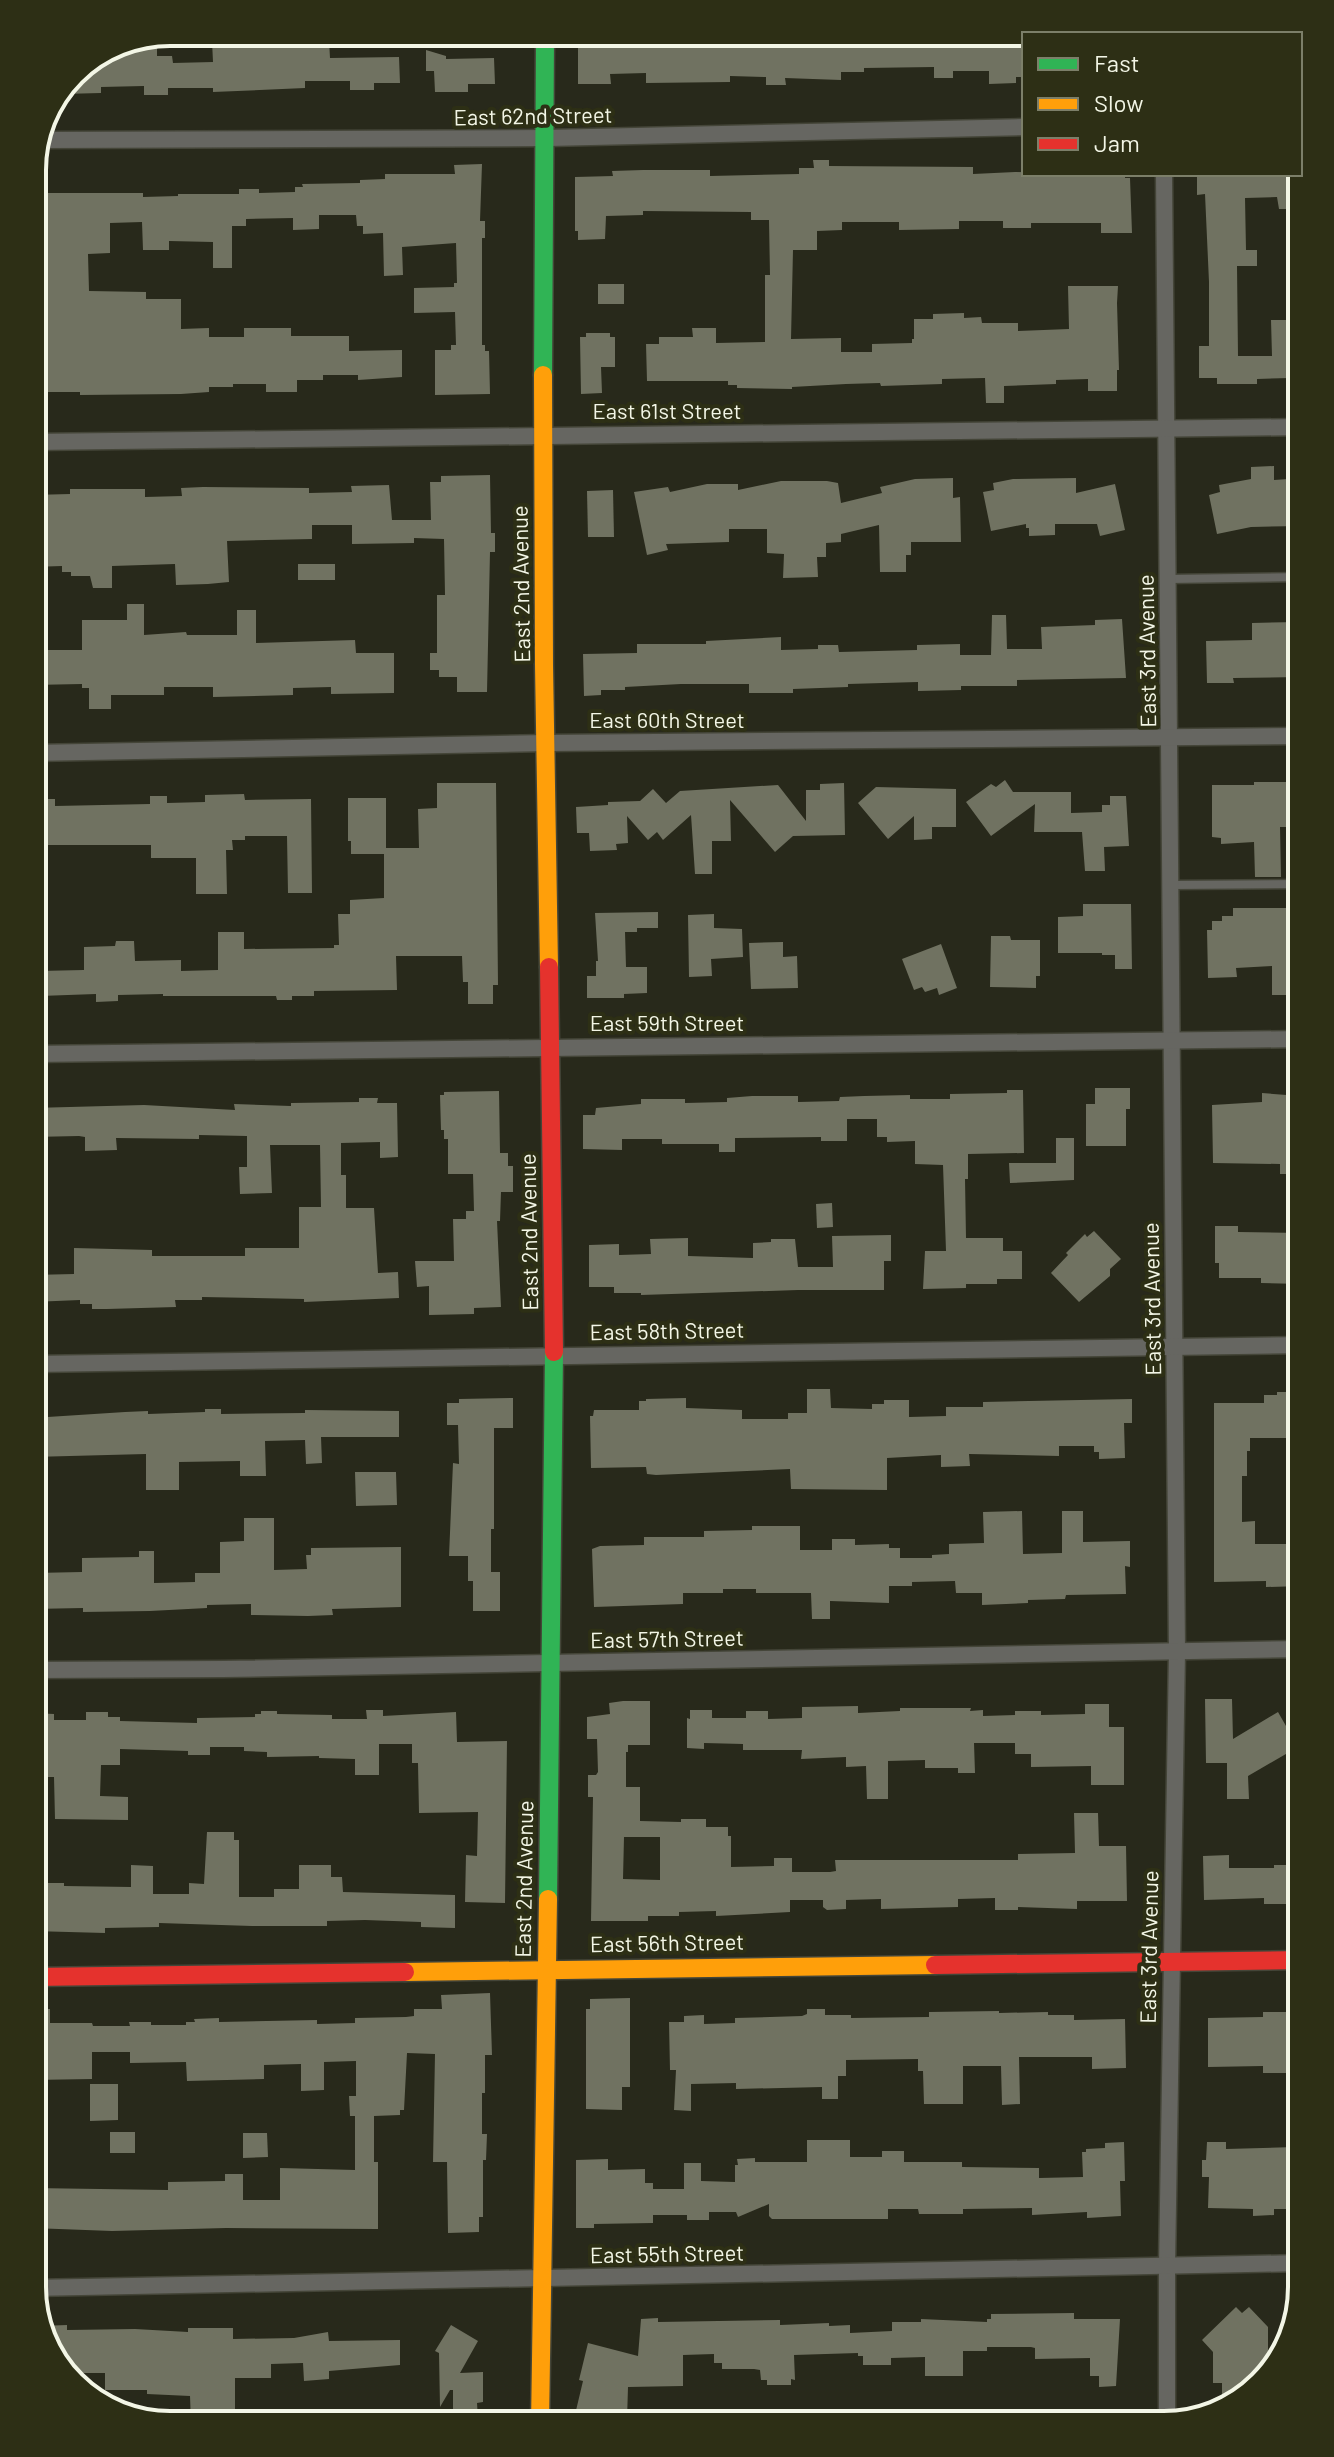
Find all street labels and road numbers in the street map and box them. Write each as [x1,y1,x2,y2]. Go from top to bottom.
street label: East 62nd Street [453,101,613,129]
street label: East 61st Street [592,397,742,423]
street label: East 2nd Avenue [506,505,534,663]
street label: East 3rd Avenue [1132,574,1160,728]
street label: East 60th Street [589,706,745,732]
street label: East 59th Street [590,1009,744,1035]
street label: East 2nd Avenue [514,1153,542,1311]
street label: East 3rd Avenue [1137,1222,1165,1376]
street label: East 58th Street [589,1316,745,1344]
street label: East 57th Street [590,1624,744,1652]
street label: East 2nd Avenue [509,1800,537,1958]
street label: East 3rd Avenue [1134,1870,1162,2024]
street label: East 56th Street [590,1928,744,1956]
street label: East 55th Street [590,2239,744,2267]

